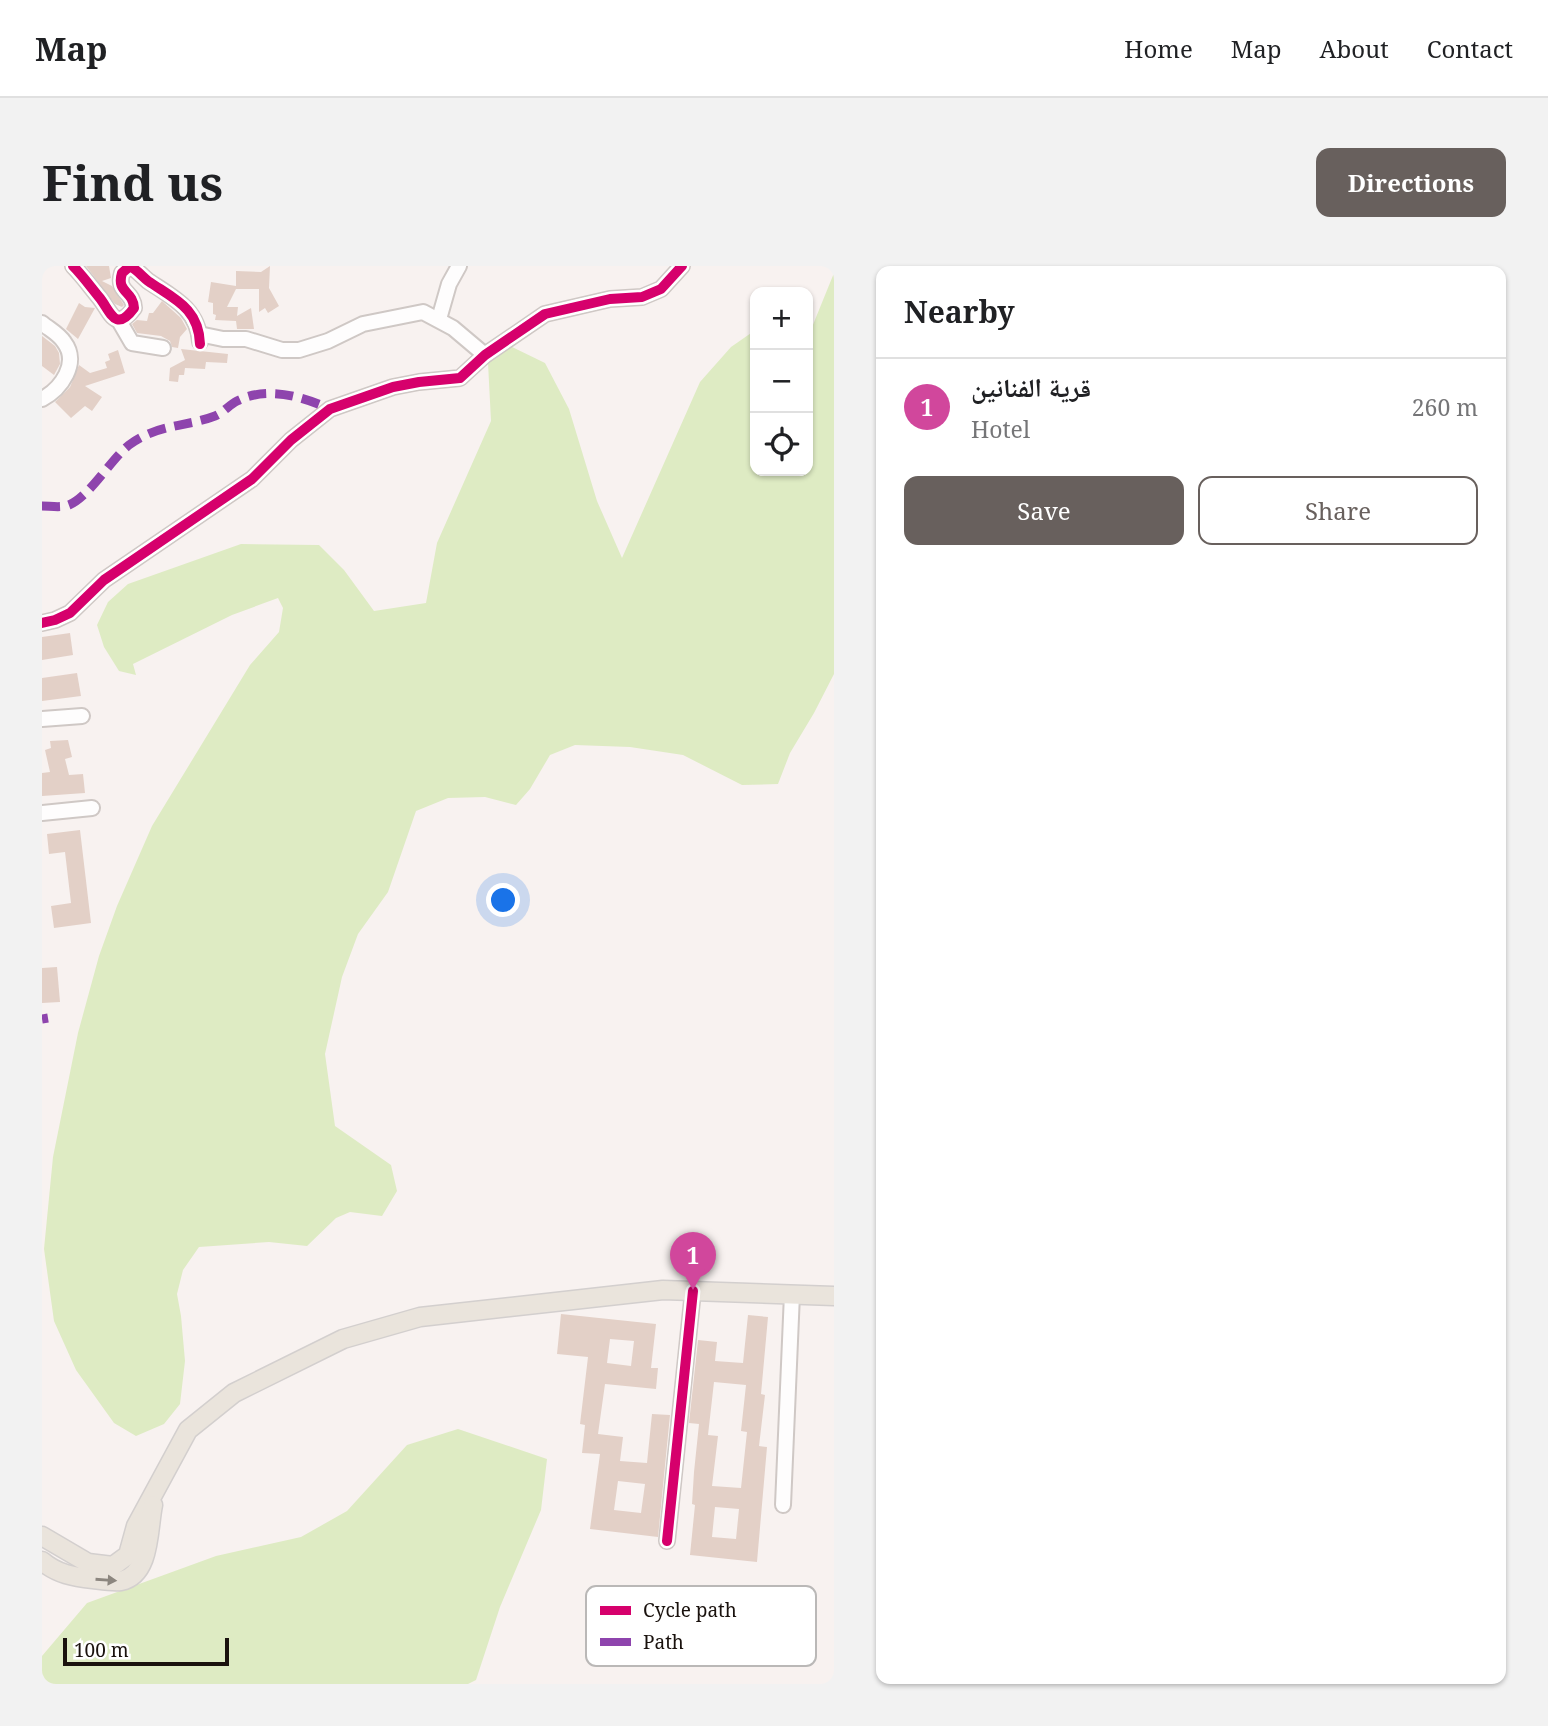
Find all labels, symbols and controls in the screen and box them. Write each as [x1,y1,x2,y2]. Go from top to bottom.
text: Map [35,26,108,71]
text: Home [1124,32,1193,65]
text: Map [1231,32,1282,65]
text: About [1320,32,1389,65]
text: Contact [1427,32,1513,65]
button: Directions [1316,148,1506,217]
text: Find us [42,149,223,215]
map controls [750,287,813,476]
button: + [750,287,813,350]
text: Nearby [904,291,1015,332]
button: − [750,350,813,413]
text: قرية الفنانين [971,369,1091,405]
text: 1 [921,391,934,423]
text: 260 m [1412,391,1478,423]
button: locate [750,413,813,476]
text: Hotel [971,413,1030,445]
button: Save [904,476,1184,545]
button: Share [1198,476,1478,545]
your location [486,883,520,917]
pin: 1 [670,1232,716,1290]
one-way arrow [95,1575,117,1586]
legend [586,1586,816,1666]
text: Cycle path [643,1597,737,1623]
text: Path [643,1629,684,1655]
scale bar [63,1635,229,1667]
text: 100 m [74,1637,129,1663]

